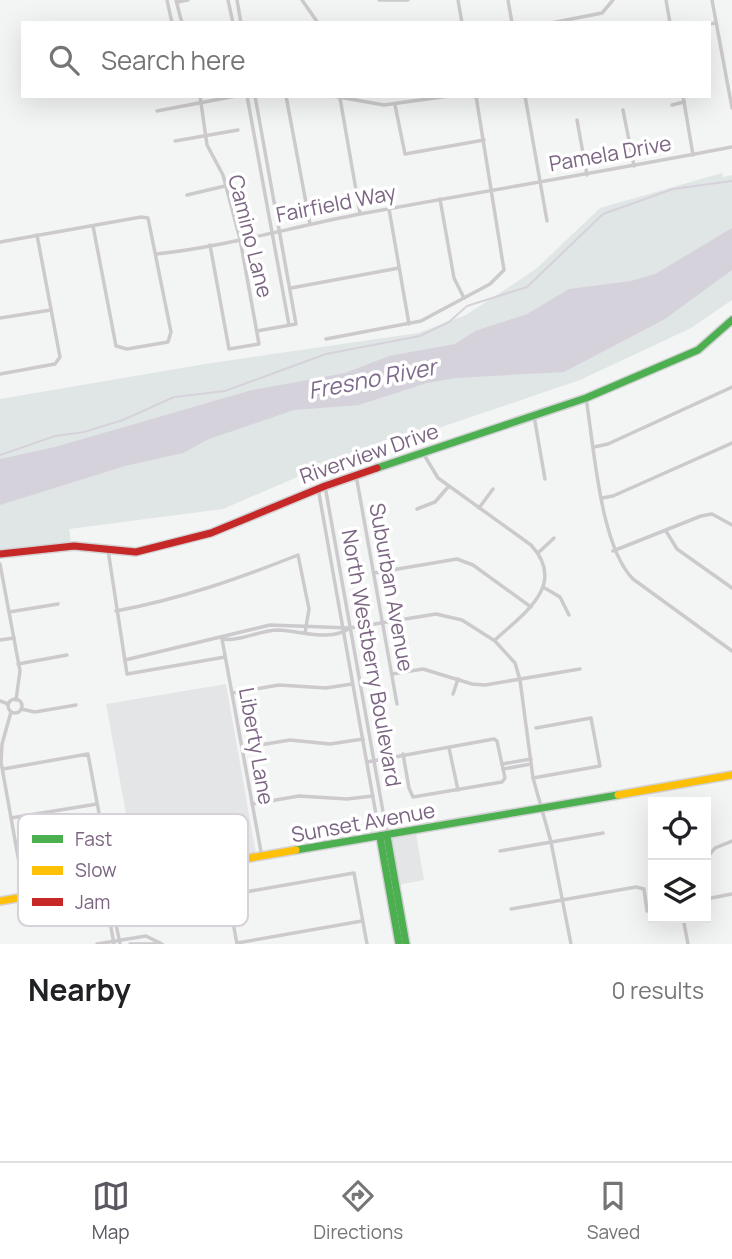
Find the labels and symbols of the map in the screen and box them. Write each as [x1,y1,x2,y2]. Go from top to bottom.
street label: Pamela Drive [547,128,673,178]
street label: Camino Lane [222,172,280,300]
street label: Fairfield Way [274,178,398,228]
water label: Fresno River [305,349,441,406]
street label: Riverview Drive [296,416,442,490]
street label: Suburban Avenue [363,501,421,673]
street label: North Westberry Boulevard [336,527,408,789]
street label: Liberty Lane [233,685,281,807]
street label: Sunset Avenue [289,796,437,848]
legend [18,814,248,926]
text: Fast [75,826,112,852]
text: Slow [75,857,117,883]
text: Jam [75,889,110,915]

